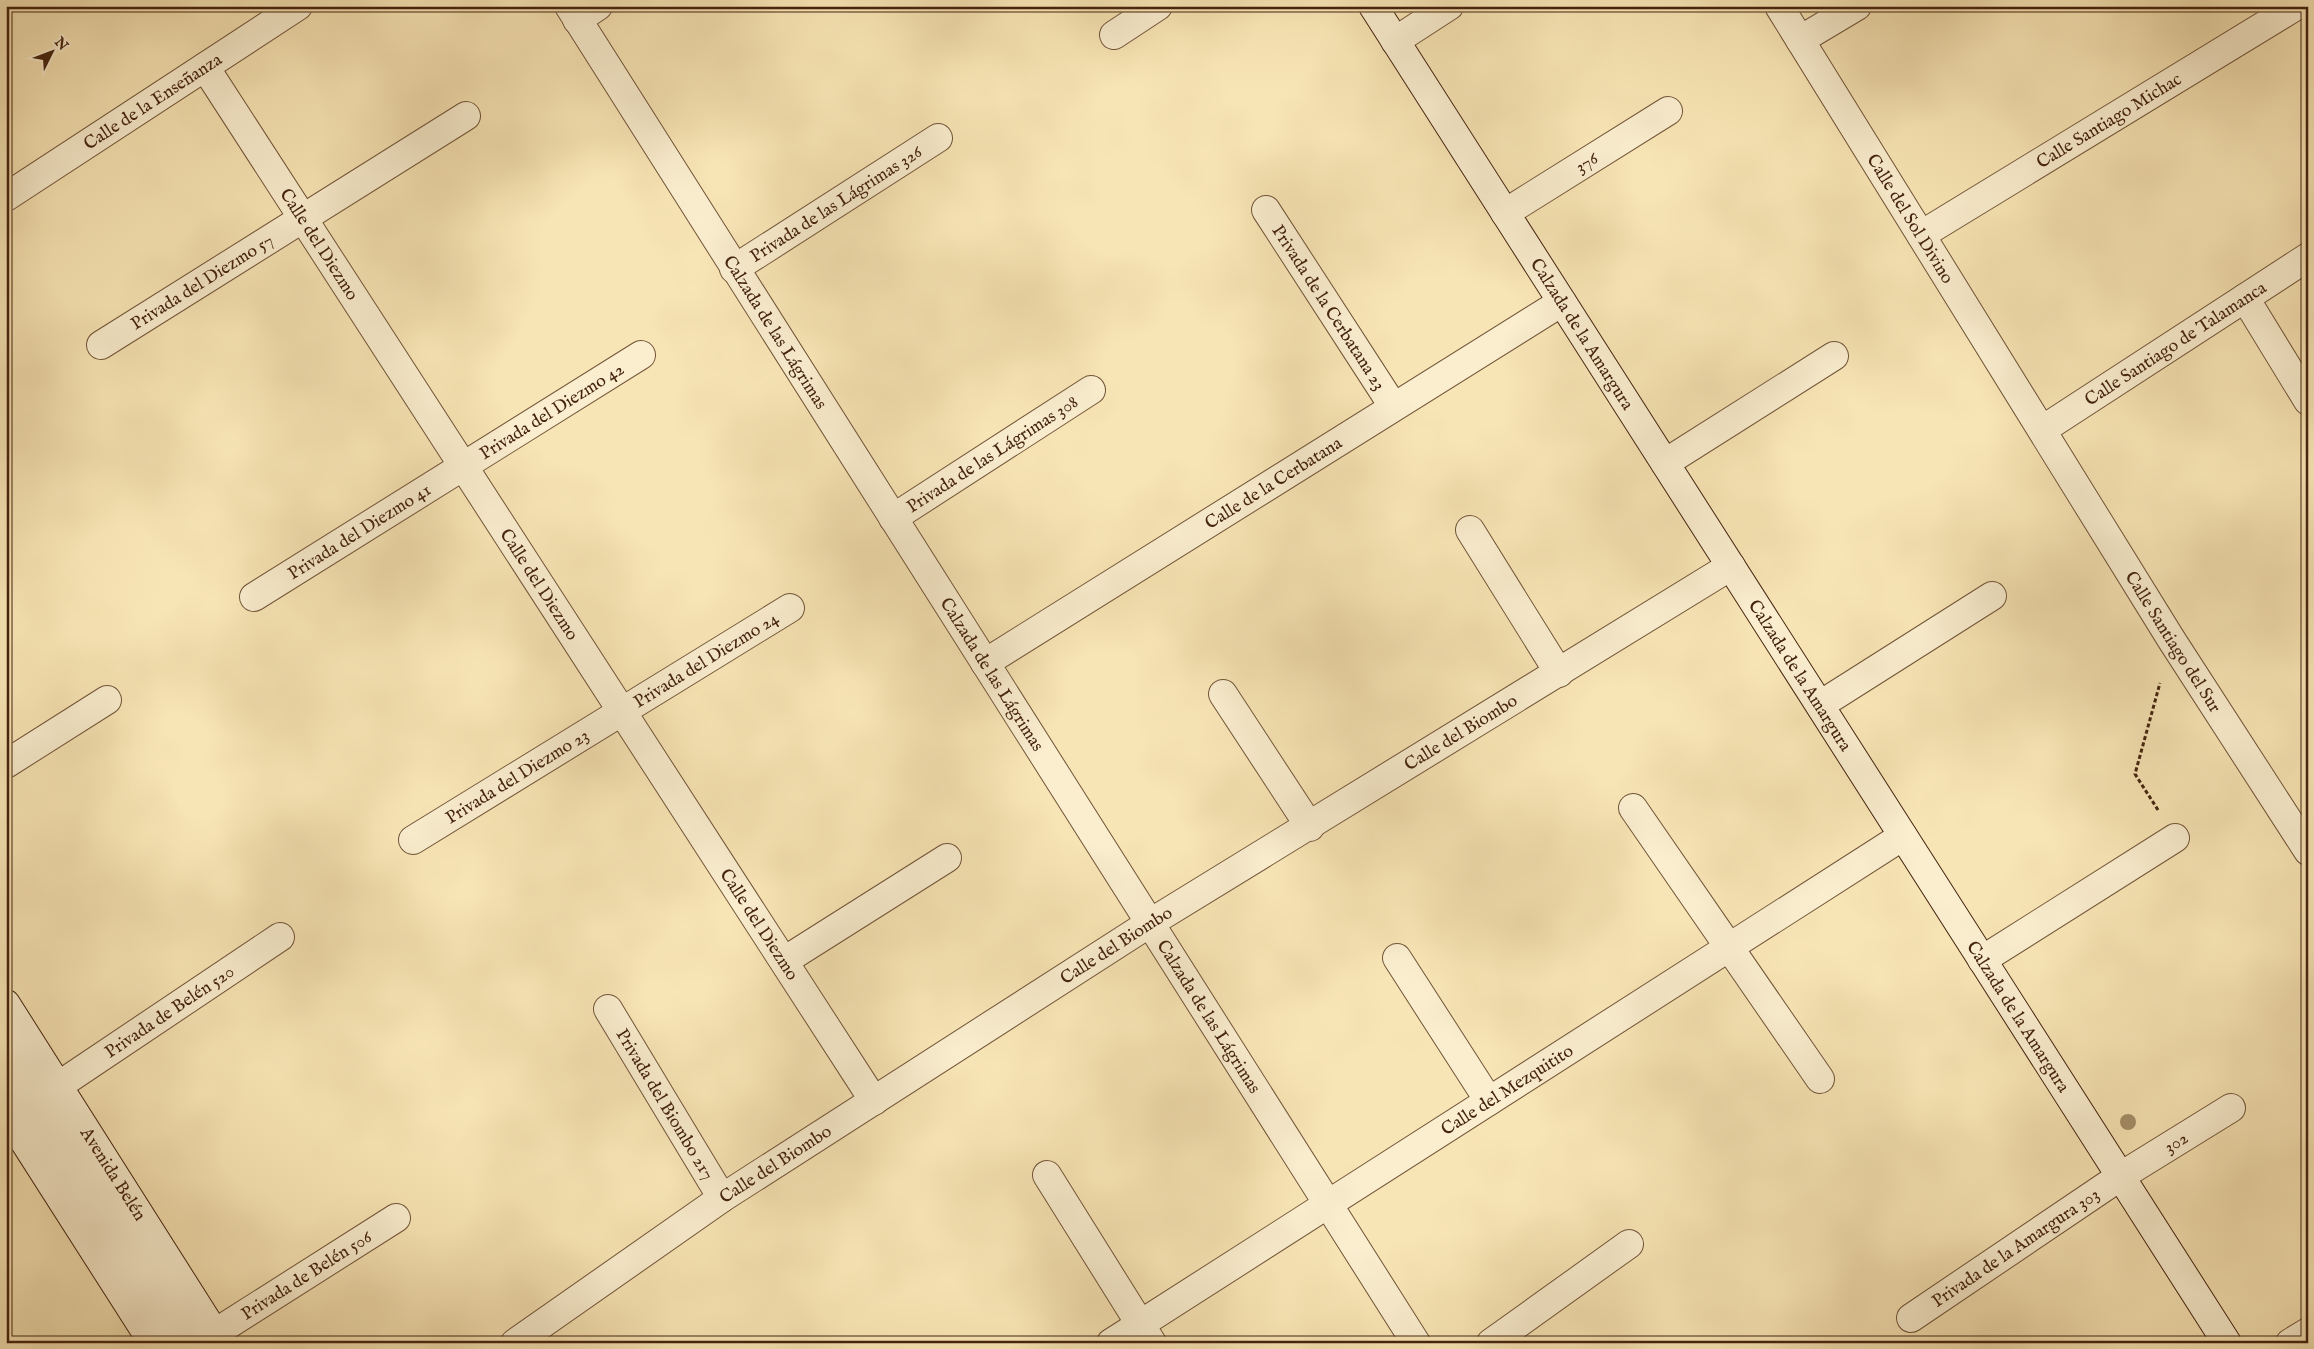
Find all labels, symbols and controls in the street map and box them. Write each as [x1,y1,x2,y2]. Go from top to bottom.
north arrow [28,28,78,78]
text: N [50,33,72,54]
street label: Calle de la Enseñanza [80,49,227,156]
street label: Calle Santiago Michac [2033,68,2187,175]
street label: Privada de las Lágrimas 326 [746,141,927,269]
street label: 376 [1571,147,1603,179]
street label: Calle del Sol Divino [1860,150,1958,289]
street label: Calle del Diezmo [274,185,363,306]
street label: Privada de la Cerbatana 23 [1266,221,1390,395]
street label: Privada del Diezmo 57 [127,230,278,336]
street label: Calzada de las Lágrimas [717,252,832,414]
street label: Calzada de la Amargura [1524,255,1638,415]
street label: Calle Santiago de Talamanca [2081,277,2272,412]
street label: Privada del Diezmo 42 [476,358,629,466]
street label: Privada de las Lágrimas 308 [903,391,1083,519]
street label: Calle de la Cerbatana [1201,432,1347,535]
street label: Privada del Diezmo 41 [284,479,436,586]
street label: Calle del Diezmo [494,525,583,646]
street label: Calle Santiago del Sur [2119,567,2226,718]
street label: Calzada de las Lágrimas [934,594,1048,756]
street label: Calzada de la Amargura [1742,596,1856,756]
street label: Privada del Diezmo 24 [630,608,784,714]
street label: Calle del Biombo [1400,690,1523,777]
street label: Privada del Diezmo 23 [442,725,594,830]
street label: Calle del Diezmo [714,865,803,986]
street label: Calle del Biombo [1056,902,1178,991]
street label: Calzada de las Lágrimas [1151,936,1265,1098]
street label: Calzada de la Amargura [1960,937,2074,1098]
street label: Privada de Belén 520 [101,961,239,1064]
street label: Privada del Biombo 217 [610,1025,718,1185]
street label: Calle del Mezquitito [1437,1040,1578,1142]
street label: Calle del Biombo [716,1120,837,1210]
street label: Avenida Belén [74,1123,151,1226]
street label: 302 [2160,1127,2193,1159]
street label: Privada de la Amargura 303 [1928,1184,2104,1313]
street label: Privada de Belén 506 [237,1226,377,1326]

